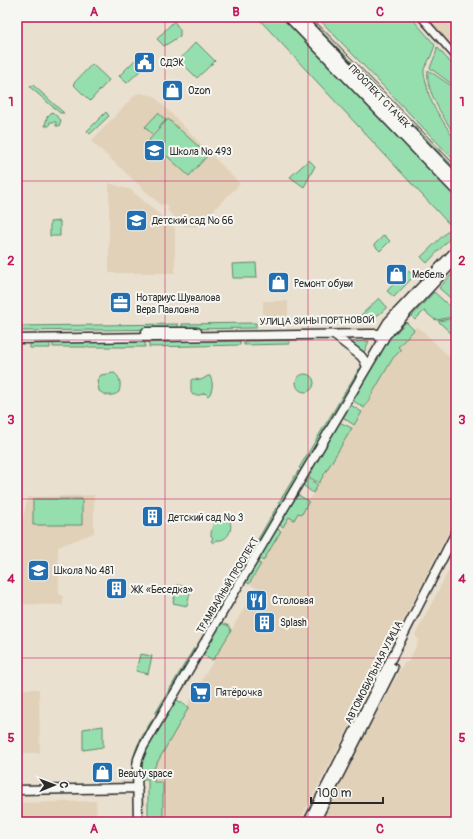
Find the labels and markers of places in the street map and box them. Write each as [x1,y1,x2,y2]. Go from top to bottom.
public building icon: СДЭК [131,49,157,75]
place label: СДЭК [160,57,184,69]
shop icon: Ozon [159,77,185,103]
place label: Ozon [188,85,211,97]
school or university icon: Школа № 493 [141,138,167,164]
place label: Школа № 493 [170,146,232,158]
school or university icon: Детский сад № 66 [124,207,150,233]
place label: Детский сад № 66 [151,215,234,227]
shop icon: Мебель [383,261,409,287]
place label: Мебель [412,269,445,281]
shop icon: Ремонт обуви [266,270,292,296]
place label: Ремонт обуви [294,278,353,290]
office icon: Нотариус Шувалова Вера Павловна [108,290,134,316]
place label: Нотариус Шувалова Вера Павловна [136,292,221,316]
building icon: Детский сад № 3 [139,504,165,530]
place label: Детский сад № 3 [167,512,244,524]
school or university icon: Школа № 481 [25,557,51,583]
place label: Школа № 481 [54,565,114,577]
building icon: ЖК «Беседка» [103,576,129,602]
place label: ЖК «Беседка» [130,584,193,596]
restaurant icon: Столовая [244,587,270,613]
place label: Столовая [272,595,314,607]
building icon: Splash [252,609,278,635]
place label: Splash [280,617,307,629]
supermarket icon: Пятёрочка [187,679,213,705]
place label: Пятёрочка [216,687,262,699]
shop icon: Beauty space [89,760,115,786]
place label: Beauty space [118,768,172,780]

